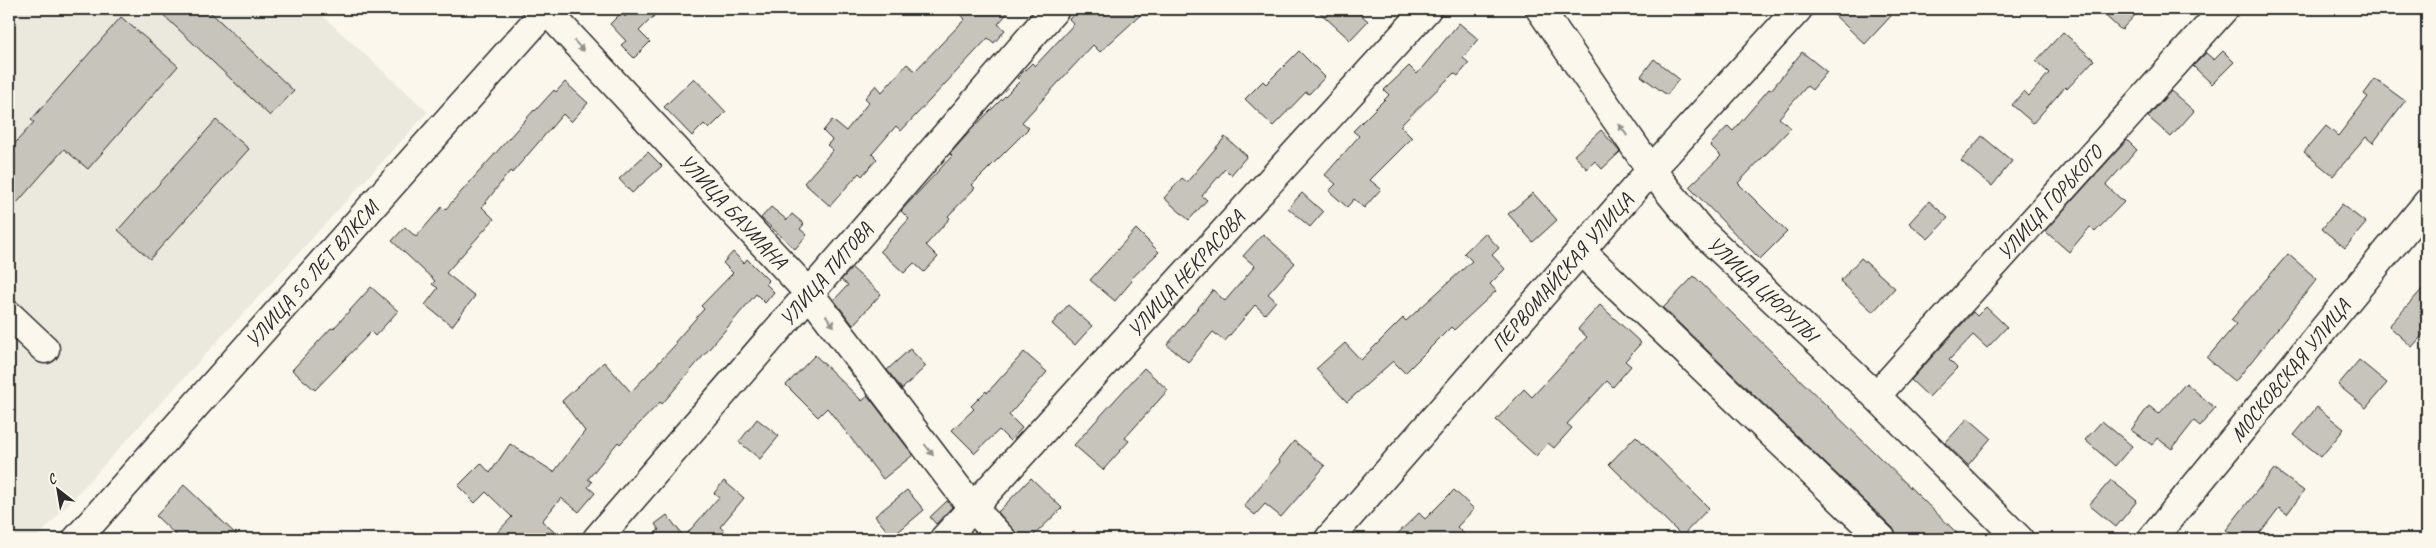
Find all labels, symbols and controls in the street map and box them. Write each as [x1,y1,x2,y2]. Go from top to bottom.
one-way arrow [573,39,585,51]
one-way arrow [1618,123,1628,137]
street label: УЛИЦА ГОРЬКОГО [1992,138,2110,265]
street label: УЛИЦА БАУМАНА [674,149,794,275]
street label: ПЕРВОМАЙСКАЯ УЛИЦА [1485,187,1638,357]
street label: УЛИЦА 50 ЛЕТ ВЛКСМ [240,194,385,353]
street label: УЛИЦА НЕКРАСОВА [1122,204,1251,342]
street label: УЛИЦА ТИТОВА [774,216,878,332]
street label: УЛИЦА ЦЮРУПЫ [1702,231,1826,350]
street label: МОСКОВСКАЯ УЛИЦА [2224,293,2357,447]
one-way arrow [825,314,835,328]
one-way arrow [923,443,934,456]
north arrow [32,466,82,516]
text: С [44,469,61,488]

